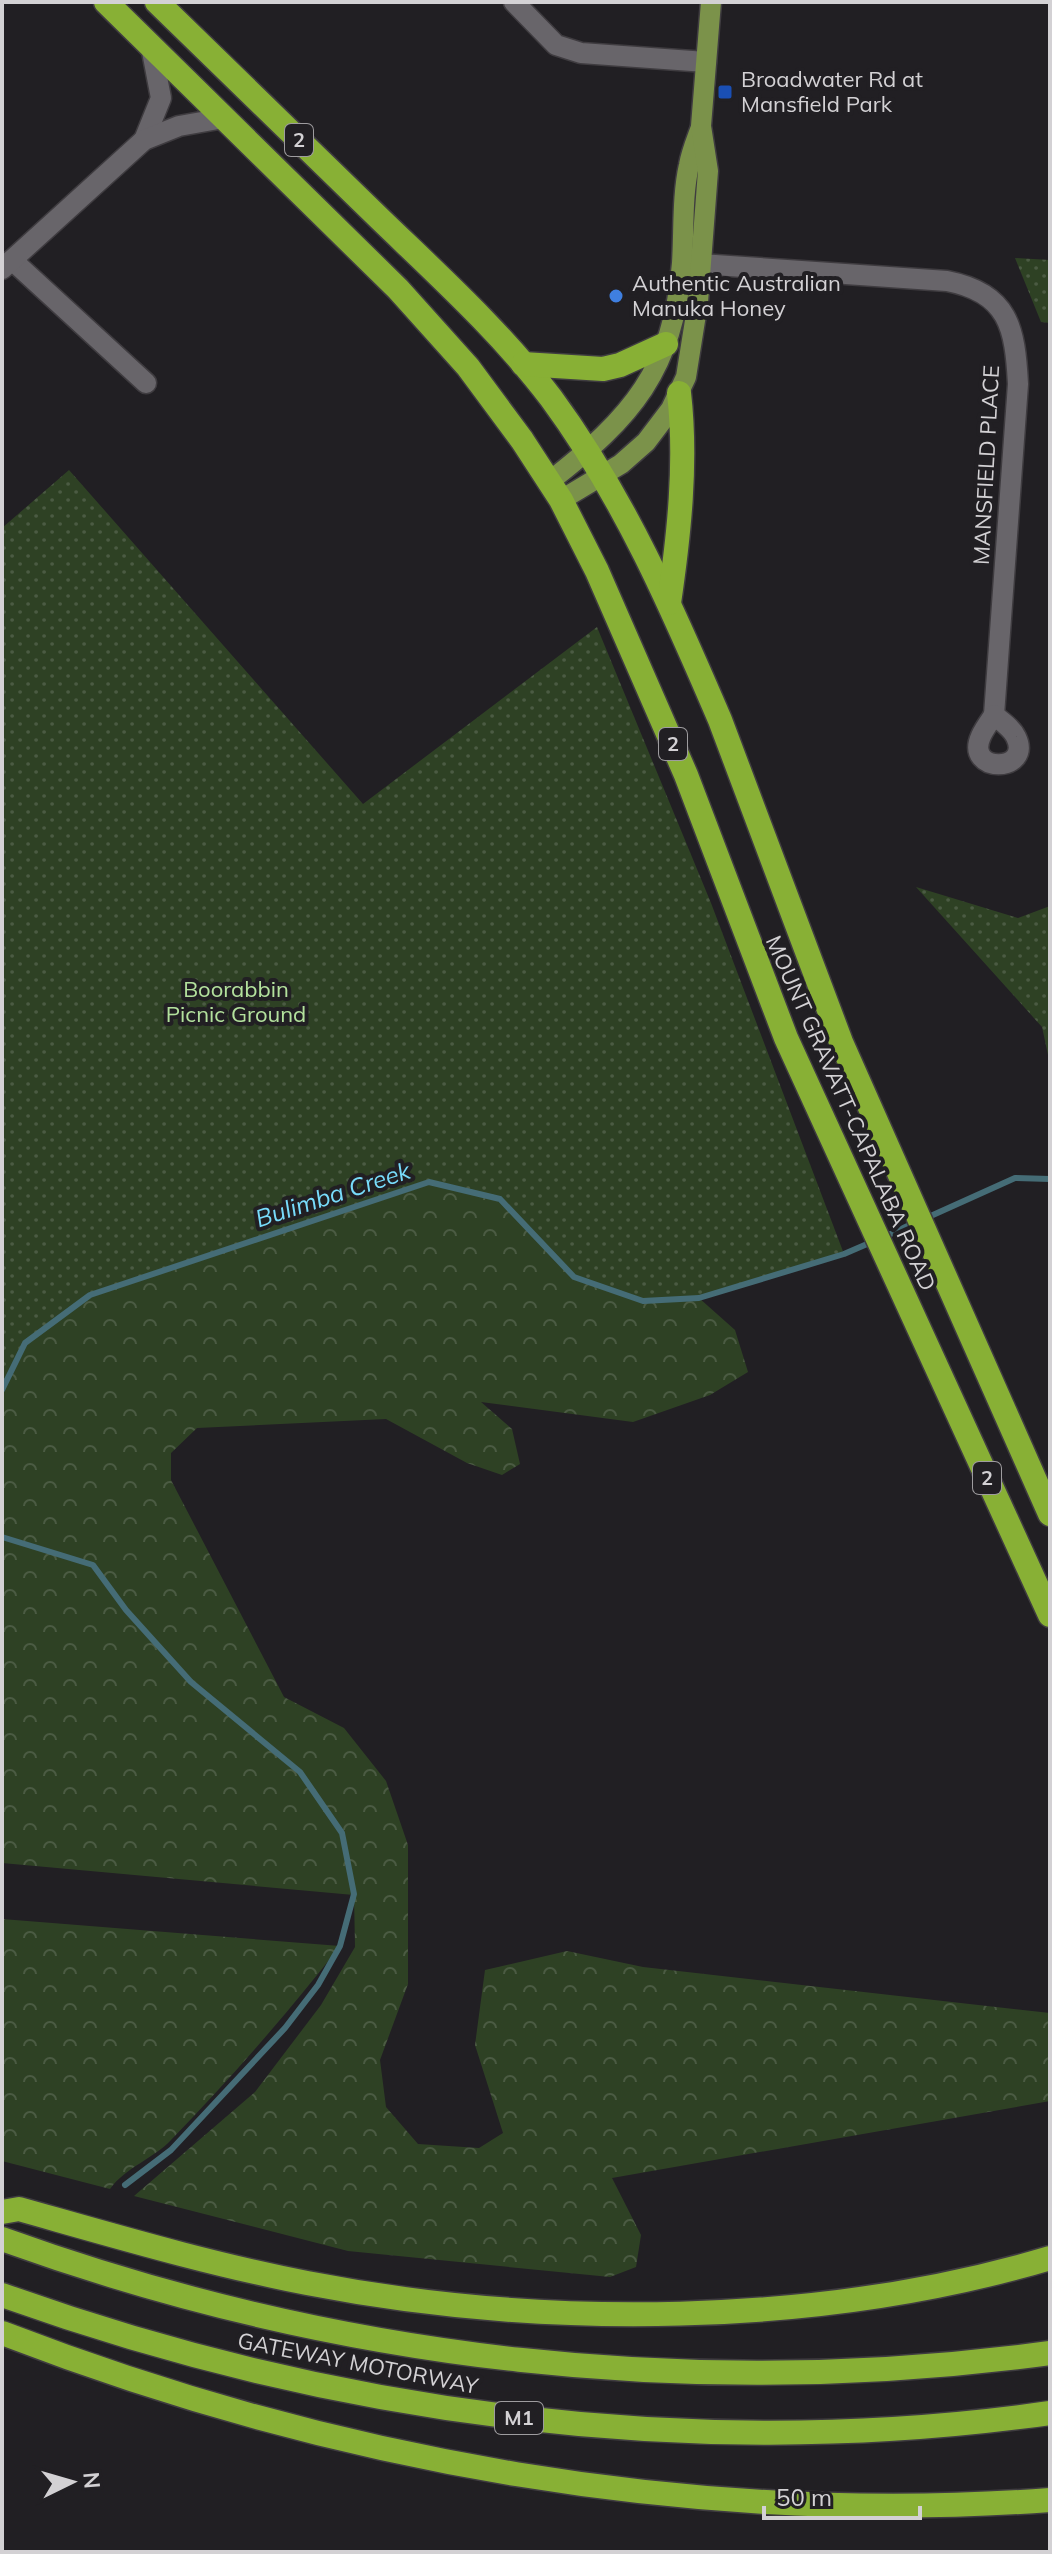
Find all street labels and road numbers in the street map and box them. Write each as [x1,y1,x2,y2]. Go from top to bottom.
road number: 2 [285,124,313,156]
street label: MANSFIELD PLACE [967,364,1005,566]
road number: 2 [659,728,687,760]
street label: MOUNT GRAVATT-CAPALABA ROAD [760,931,942,1295]
road number: 2 [973,1462,1001,1494]
street label: GATEWAY MOTORWAY [235,2326,481,2400]
road number: M1 [495,2402,543,2434]

